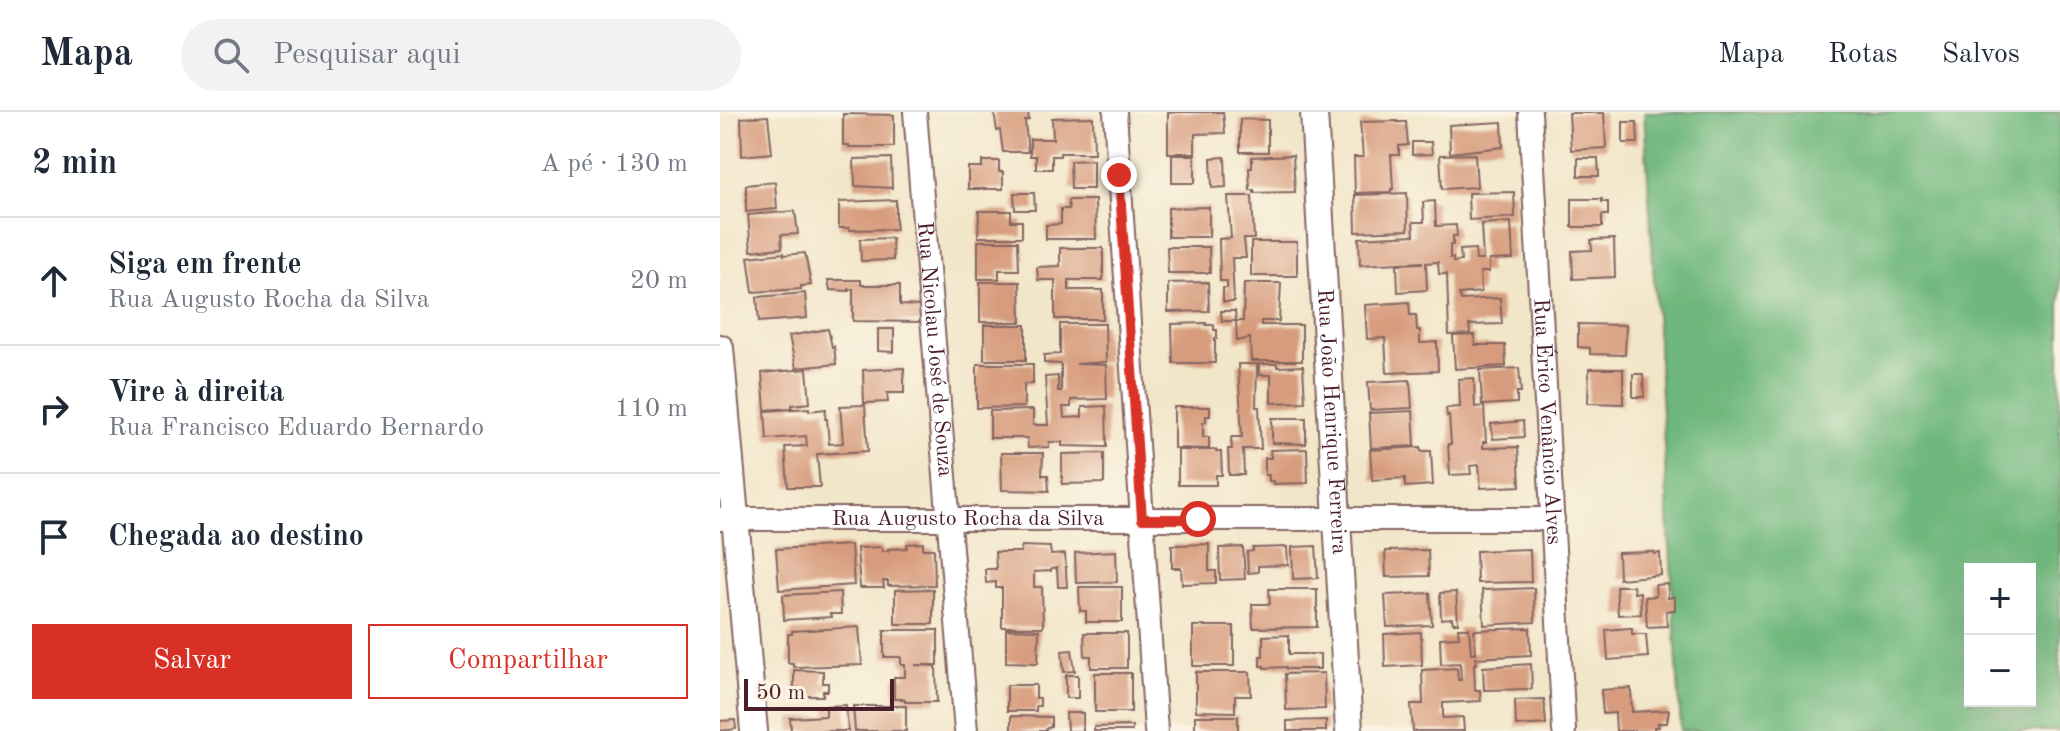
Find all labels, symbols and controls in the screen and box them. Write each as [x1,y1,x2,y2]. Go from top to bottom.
search box [181,19,741,91]
icon: search [209,33,253,77]
text: Mapa [40,36,133,74]
text: Pesquisar aqui [273,40,461,70]
text: Mapa [1718,41,1784,69]
text: Rotas [1828,41,1898,69]
text: Salvos [1942,41,2020,69]
text: 2 min [32,147,117,181]
text: A pé · 130 m [540,151,688,177]
route end [1101,157,1137,193]
street label: Rua Nicolau José de Souza [913,221,956,478]
text: Siga em frente [108,250,302,280]
icon: ahead [32,259,76,303]
text: 20 m [630,268,688,294]
text: Rua Augusto Rocha da Silva [108,287,430,313]
street label: Rua João Henrique Ferreira [1313,288,1350,555]
street label: Rua Érico Venâncio Alves [1529,298,1565,545]
text: Vire à direita [108,378,285,408]
icon: right [32,387,76,431]
text: 110 m [615,396,688,422]
text: Rua Francisco Eduardo Bernardo [108,415,484,441]
route start [1180,501,1216,537]
street label: Rua Augusto Rocha da Silva [832,508,1104,530]
icon: arrive [32,515,76,559]
text: Chegada ao destino [108,522,364,552]
map controls [1964,563,2036,707]
button: + [1964,563,2036,635]
button: Salvar [32,624,352,699]
button: Compartilhar [368,624,688,699]
button: − [1964,635,2036,707]
scale bar [744,675,894,711]
text: 50 m [756,682,805,704]

